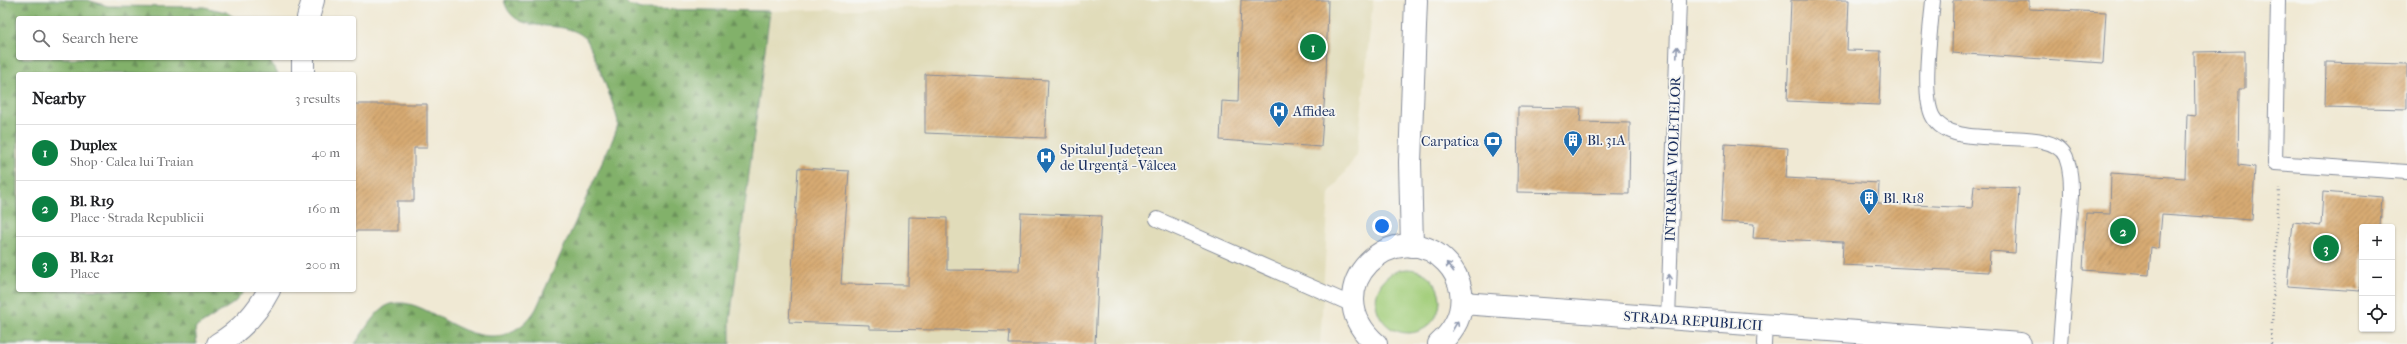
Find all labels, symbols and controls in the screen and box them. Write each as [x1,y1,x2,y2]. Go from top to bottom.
search box [16,16,356,60]
icon: search [30,27,52,49]
text: Search here [62,29,138,47]
pin: 1 [1300,32,1326,62]
one-way arrow [1673,46,1681,59]
street label: INTRAREA VIOLETELOR [1662,75,1684,242]
text: Nearby [32,88,86,108]
text: 3 results [295,91,340,106]
hospital icon: Affidea [1268,100,1290,128]
place label: Affidea [1292,103,1336,120]
building icon: Bl. 31A [1562,129,1584,157]
bank icon: Carpatica [1482,130,1504,158]
place label: Bl. 31A [1587,132,1626,149]
place label: Carpatica [1421,133,1480,150]
text: Duplex [70,136,117,154]
place label: Spitalul Județean de Urgență - Vâlcea [1060,141,1177,174]
text: 1 [43,145,47,160]
text: 40 m [312,145,340,160]
hospital icon: Spitalul Județean de Urgență - Vâlcea [1035,146,1057,174]
text: Shop · Calea lui Traian [70,154,194,169]
building icon: Bl. R18 [1858,187,1880,215]
place label: Bl. R18 [1883,190,1924,207]
text: Bl. R19 [70,192,114,210]
text: 2 [42,201,48,216]
text: 160 m [308,201,340,216]
text: Place · Strada Republicii [70,210,204,225]
your location [1372,216,1392,236]
pin: 2 [2110,216,2136,246]
map controls [2359,224,2395,332]
button: + [2359,224,2395,260]
pin: 3 [2313,233,2339,263]
text: Bl. R21 [70,248,114,266]
text: 3 [42,257,48,272]
text: 200 m [305,257,340,272]
button: − [2359,260,2395,296]
one-way arrow [1446,262,1454,273]
text: Place [70,266,100,281]
one-way arrow [1665,274,1673,287]
button: locate [2359,296,2395,332]
street label: STRADA REPUBLICII [1623,308,1764,334]
one-way arrow [1451,320,1459,332]

